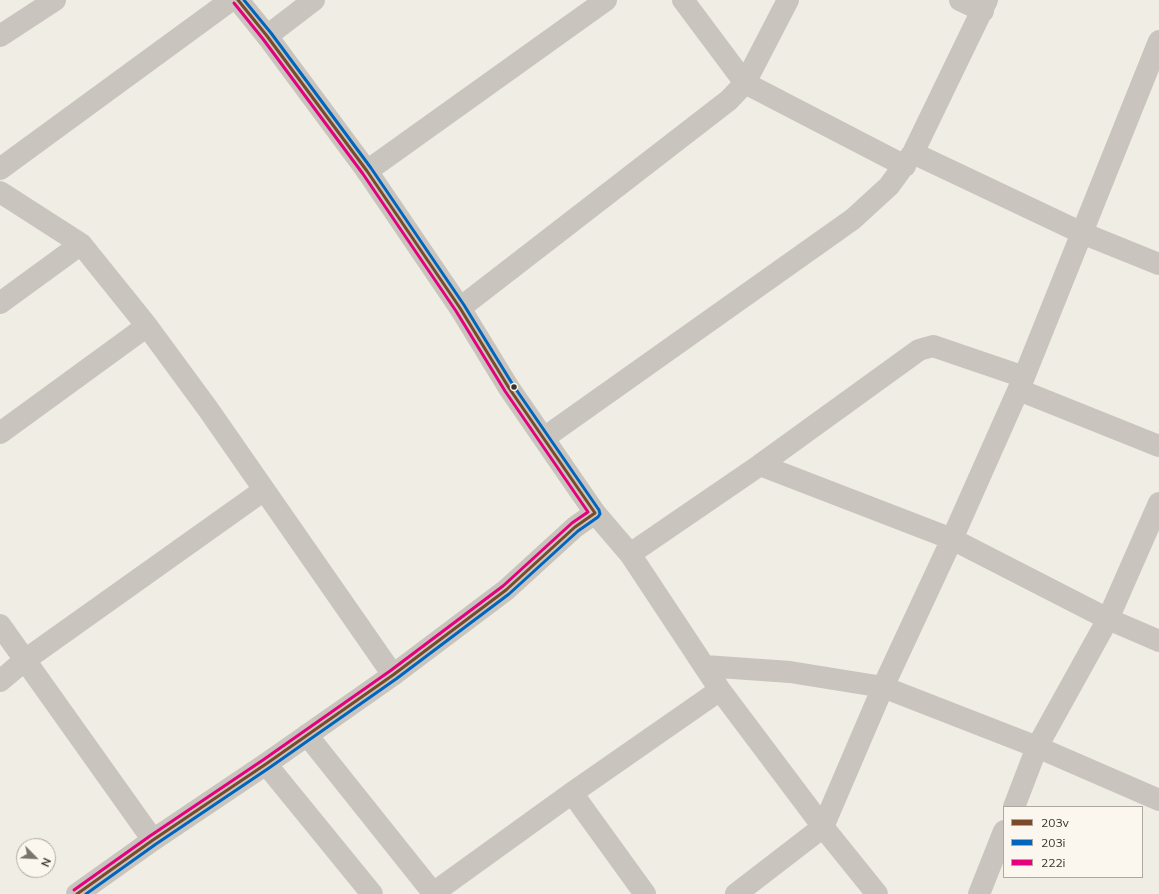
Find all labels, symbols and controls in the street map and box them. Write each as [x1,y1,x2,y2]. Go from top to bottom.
unlabelled marker [509,382,519,392]
legend [1003,806,1143,878]
text: 203v [1041,815,1069,830]
text: 203i [1041,835,1065,850]
north arrow [16,838,56,878]
text: 222i [1041,855,1065,870]
text: N [38,856,54,869]

